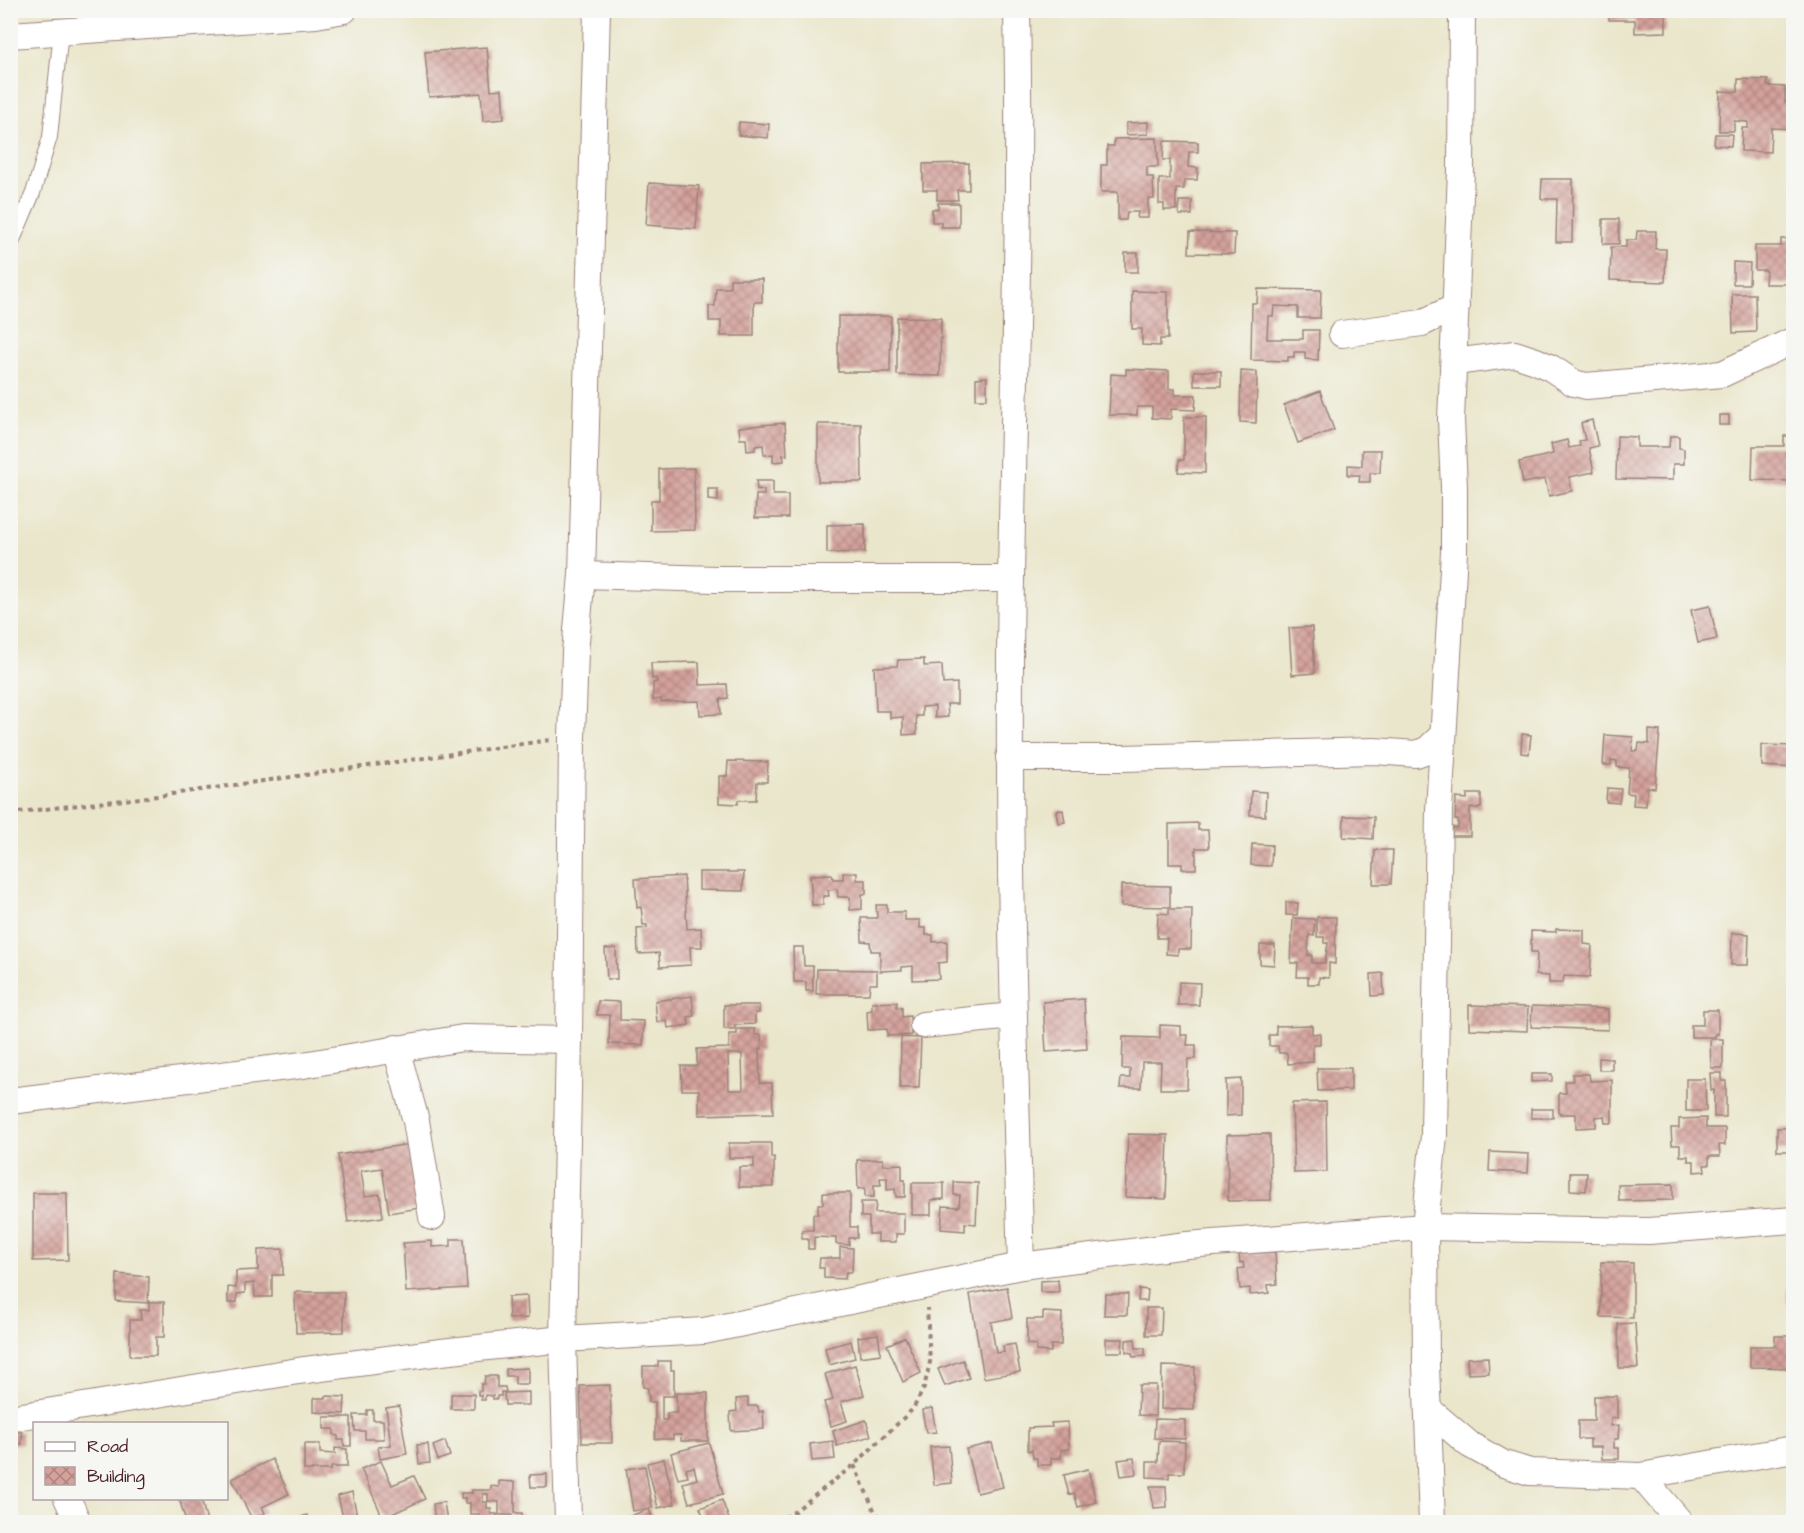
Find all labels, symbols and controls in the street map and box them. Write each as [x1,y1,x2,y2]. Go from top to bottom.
legend [33,1422,228,1500]
text: Road [87,1434,128,1459]
text: Building [87,1464,145,1490]

